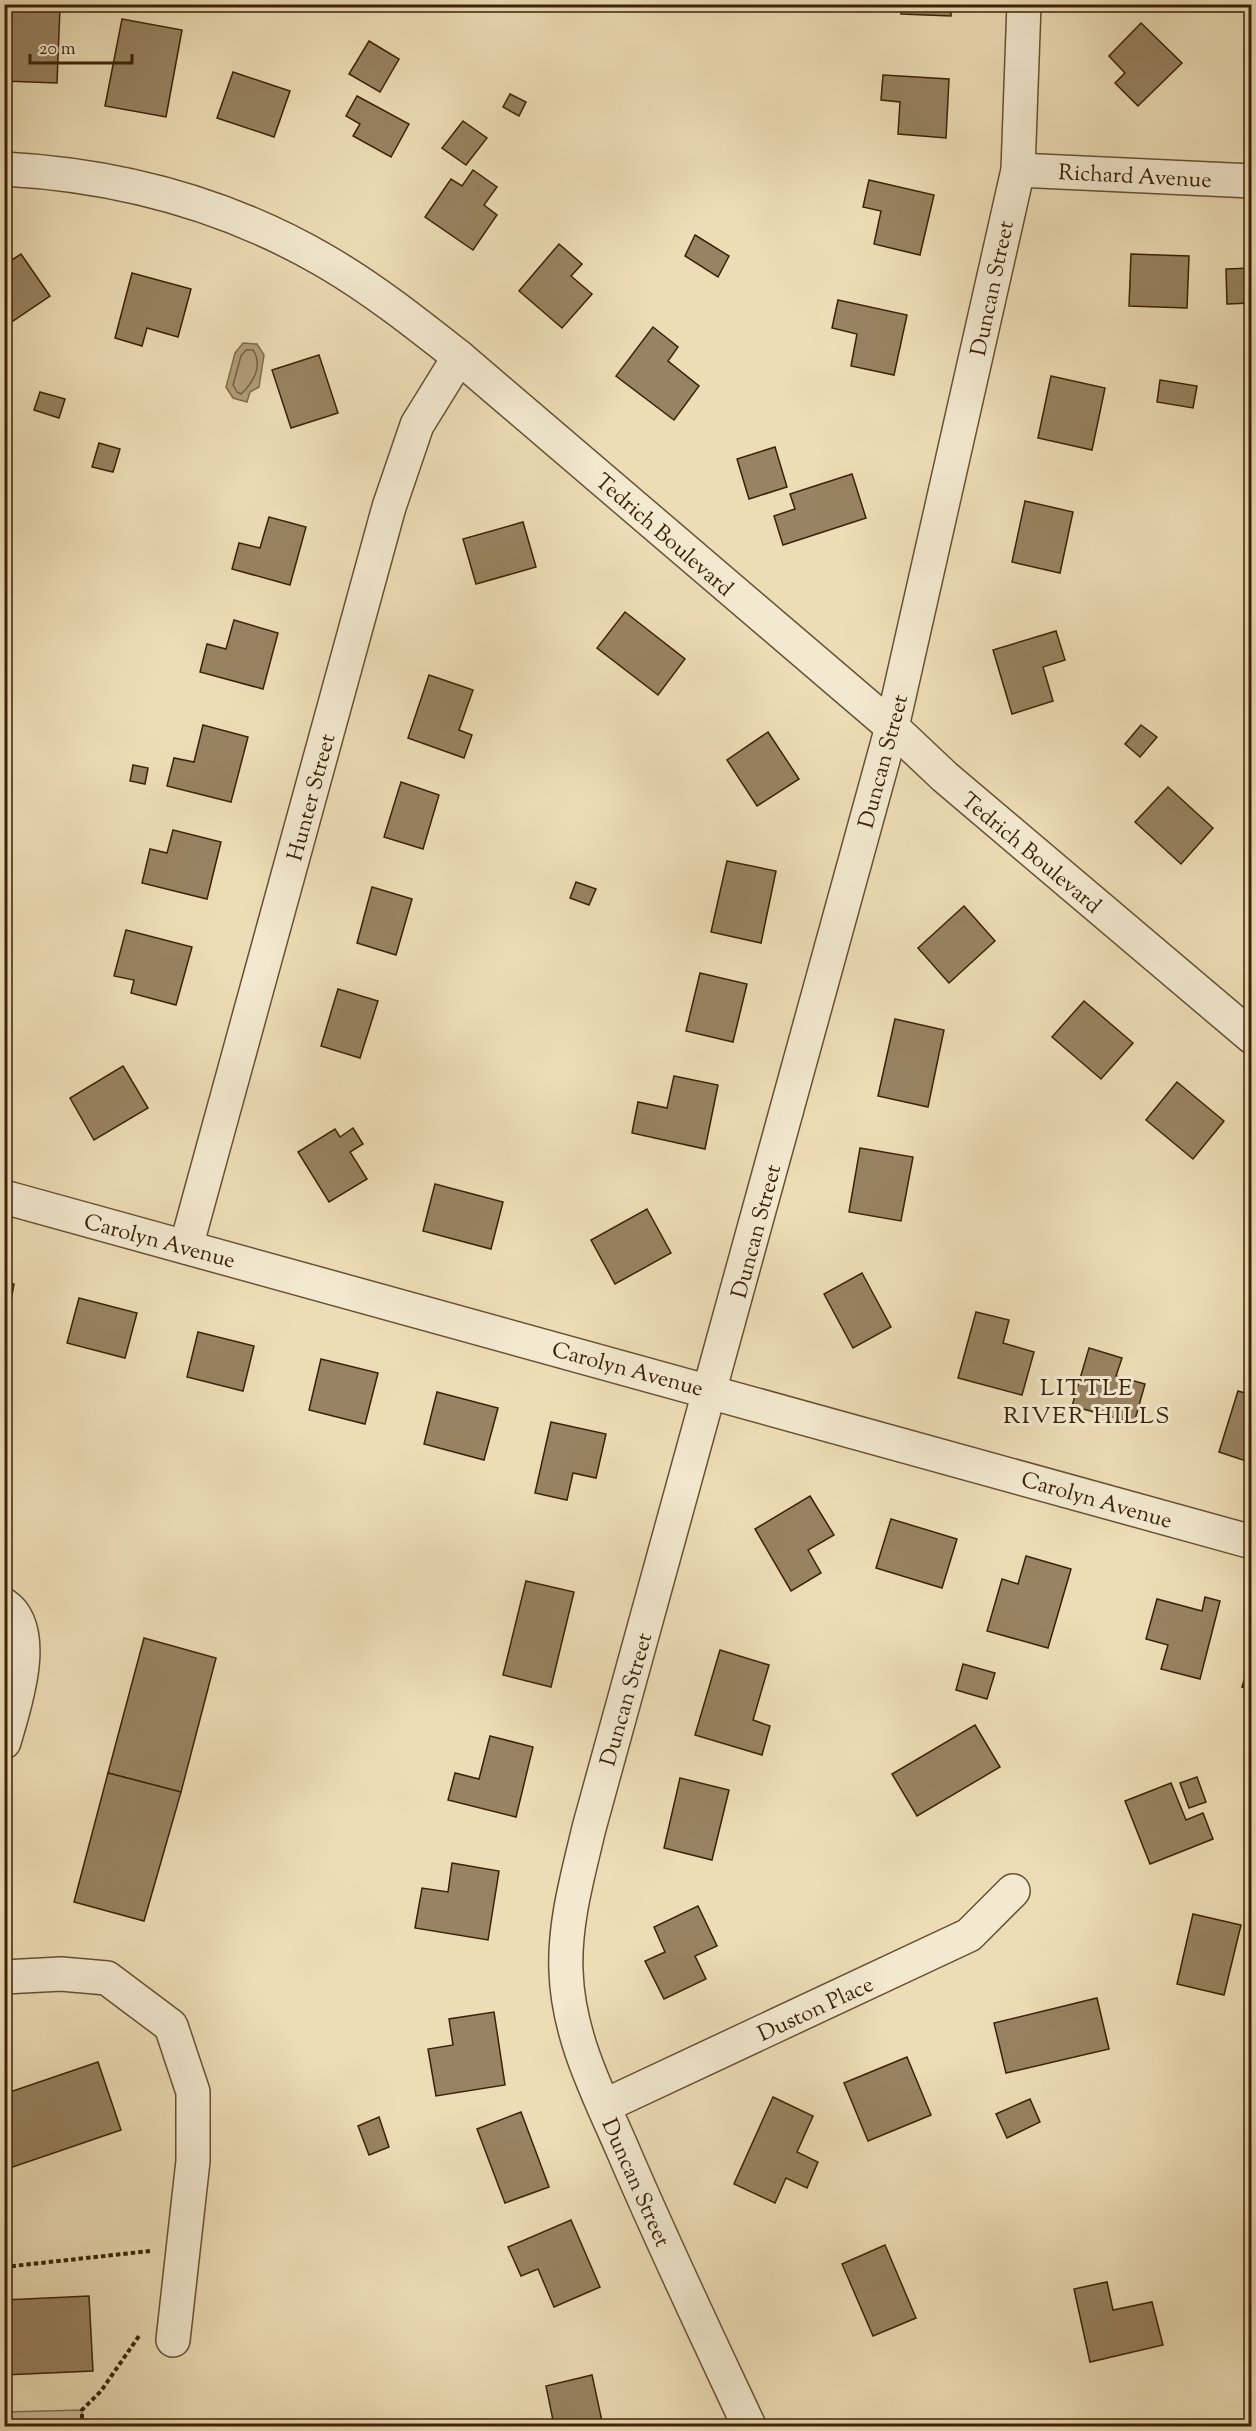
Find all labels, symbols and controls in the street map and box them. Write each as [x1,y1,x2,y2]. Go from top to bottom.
scale bar [30,27,132,65]
text: 20 m [39,37,76,63]
street label: Richard Avenue [1057,158,1212,198]
street label: Duncan Street [964,218,1024,359]
street label: Tedrich Boulevard [587,467,739,605]
street label: Duncan Street [852,691,918,832]
street label: Hunter Street [281,730,345,865]
street label: Tedrich Boulevard [953,786,1107,923]
street label: Duncan Street [725,1161,791,1302]
street label: Carolyn Avenue [80,1207,238,1278]
street label: Carolyn Avenue [548,1335,706,1406]
district label: LITTLE RIVER HILLS [1003,1372,1171,1434]
street label: Carolyn Avenue [1017,1465,1175,1539]
street label: Duncan Street [594,1629,662,1770]
street label: Duston Place [753,1970,879,2052]
street label: Duncan Street [592,2114,677,2253]

